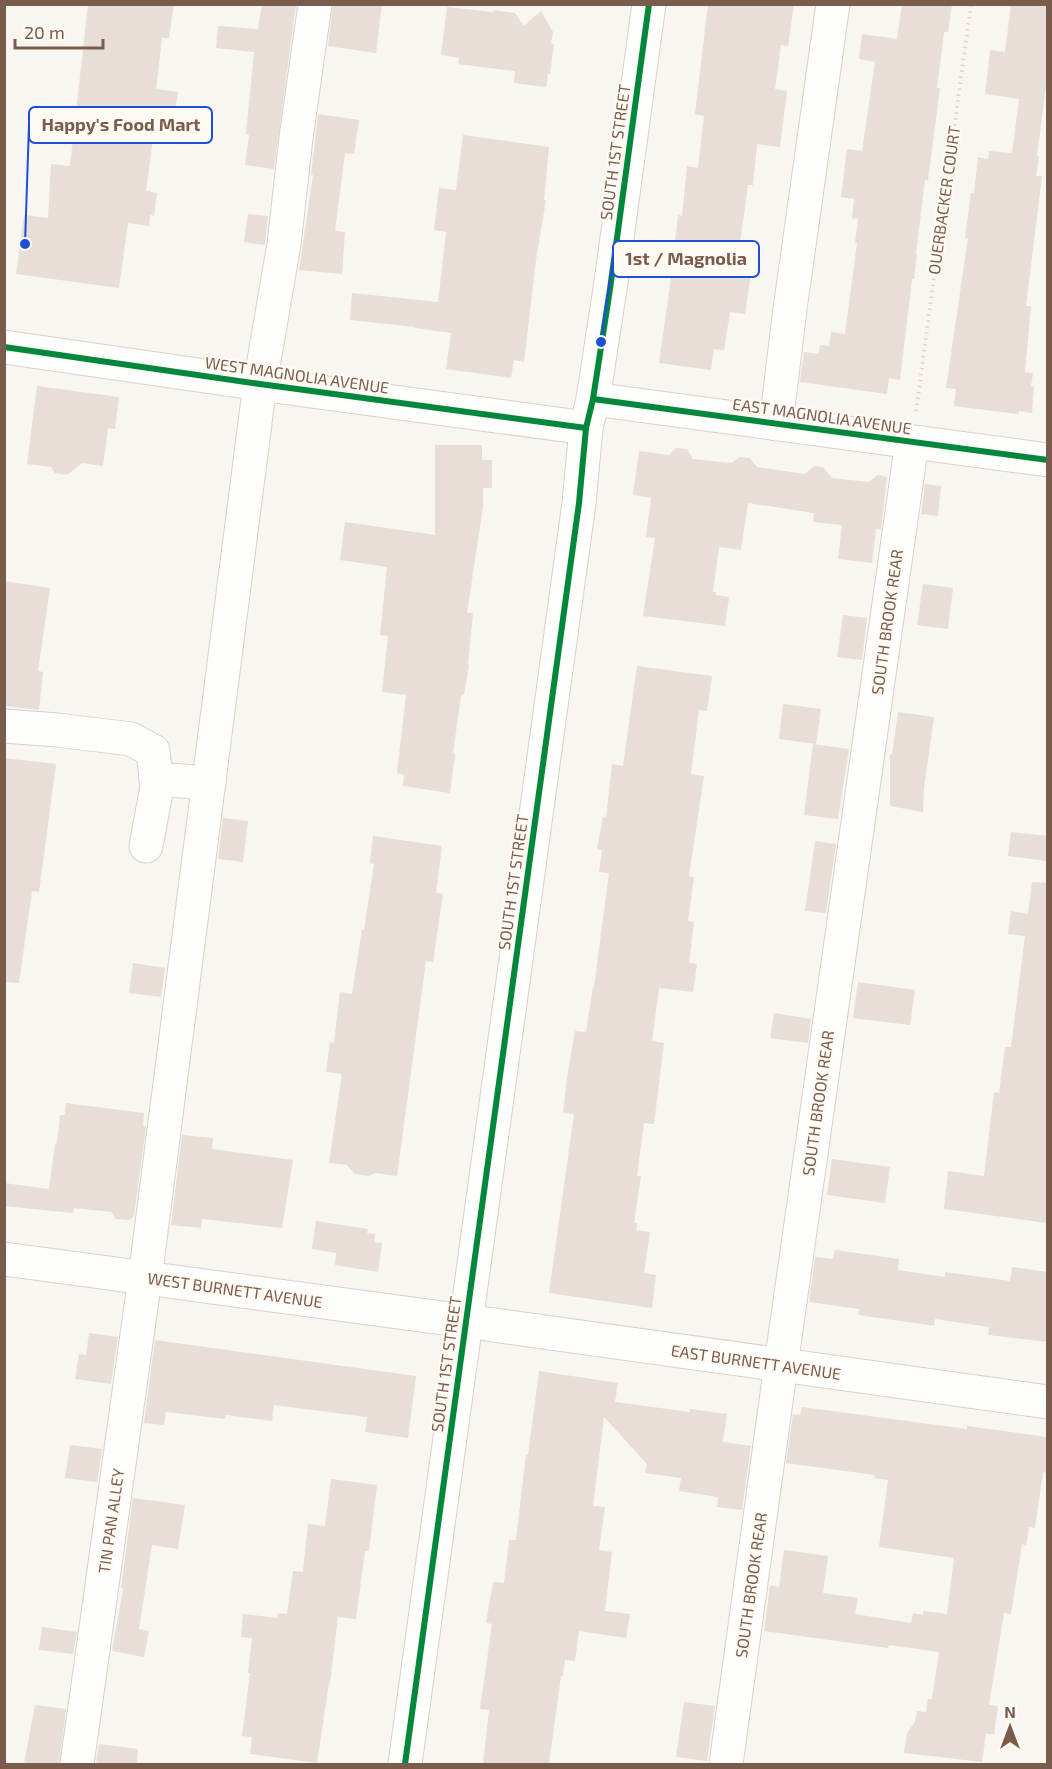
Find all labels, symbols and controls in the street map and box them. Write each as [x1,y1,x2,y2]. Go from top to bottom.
scale bar [15,12,104,50]
text: 20 m [24,21,65,43]
street label: SOUTH 1ST STREET [596,83,633,221]
callout: Happy's Food Mart [29,107,212,143]
text: Happy's Food Mart [41,113,201,135]
street label: OUERBACKER COURT [924,124,963,276]
callout: 1st / Magnolia [613,241,759,277]
text: 1st / Magnolia [625,247,747,269]
street label: WEST MAGNOLIA AVENUE [204,352,390,397]
street label: EAST MAGNOLIA AVENUE [731,394,913,437]
street label: SOUTH BROOK REAR [867,548,906,696]
street label: SOUTH 1ST STREET [494,813,531,951]
street label: SOUTH BROOK REAR [798,1029,837,1177]
street label: WEST BURNETT AVENUE [146,1268,324,1311]
street label: SOUTH 1ST STREET [427,1295,464,1433]
street label: EAST BURNETT AVENUE [670,1340,842,1383]
street label: TIN PAN ALLEY [94,1467,127,1575]
street label: SOUTH BROOK REAR [731,1511,770,1659]
north arrow [980,1697,1040,1757]
text: N [1004,1702,1016,1721]

